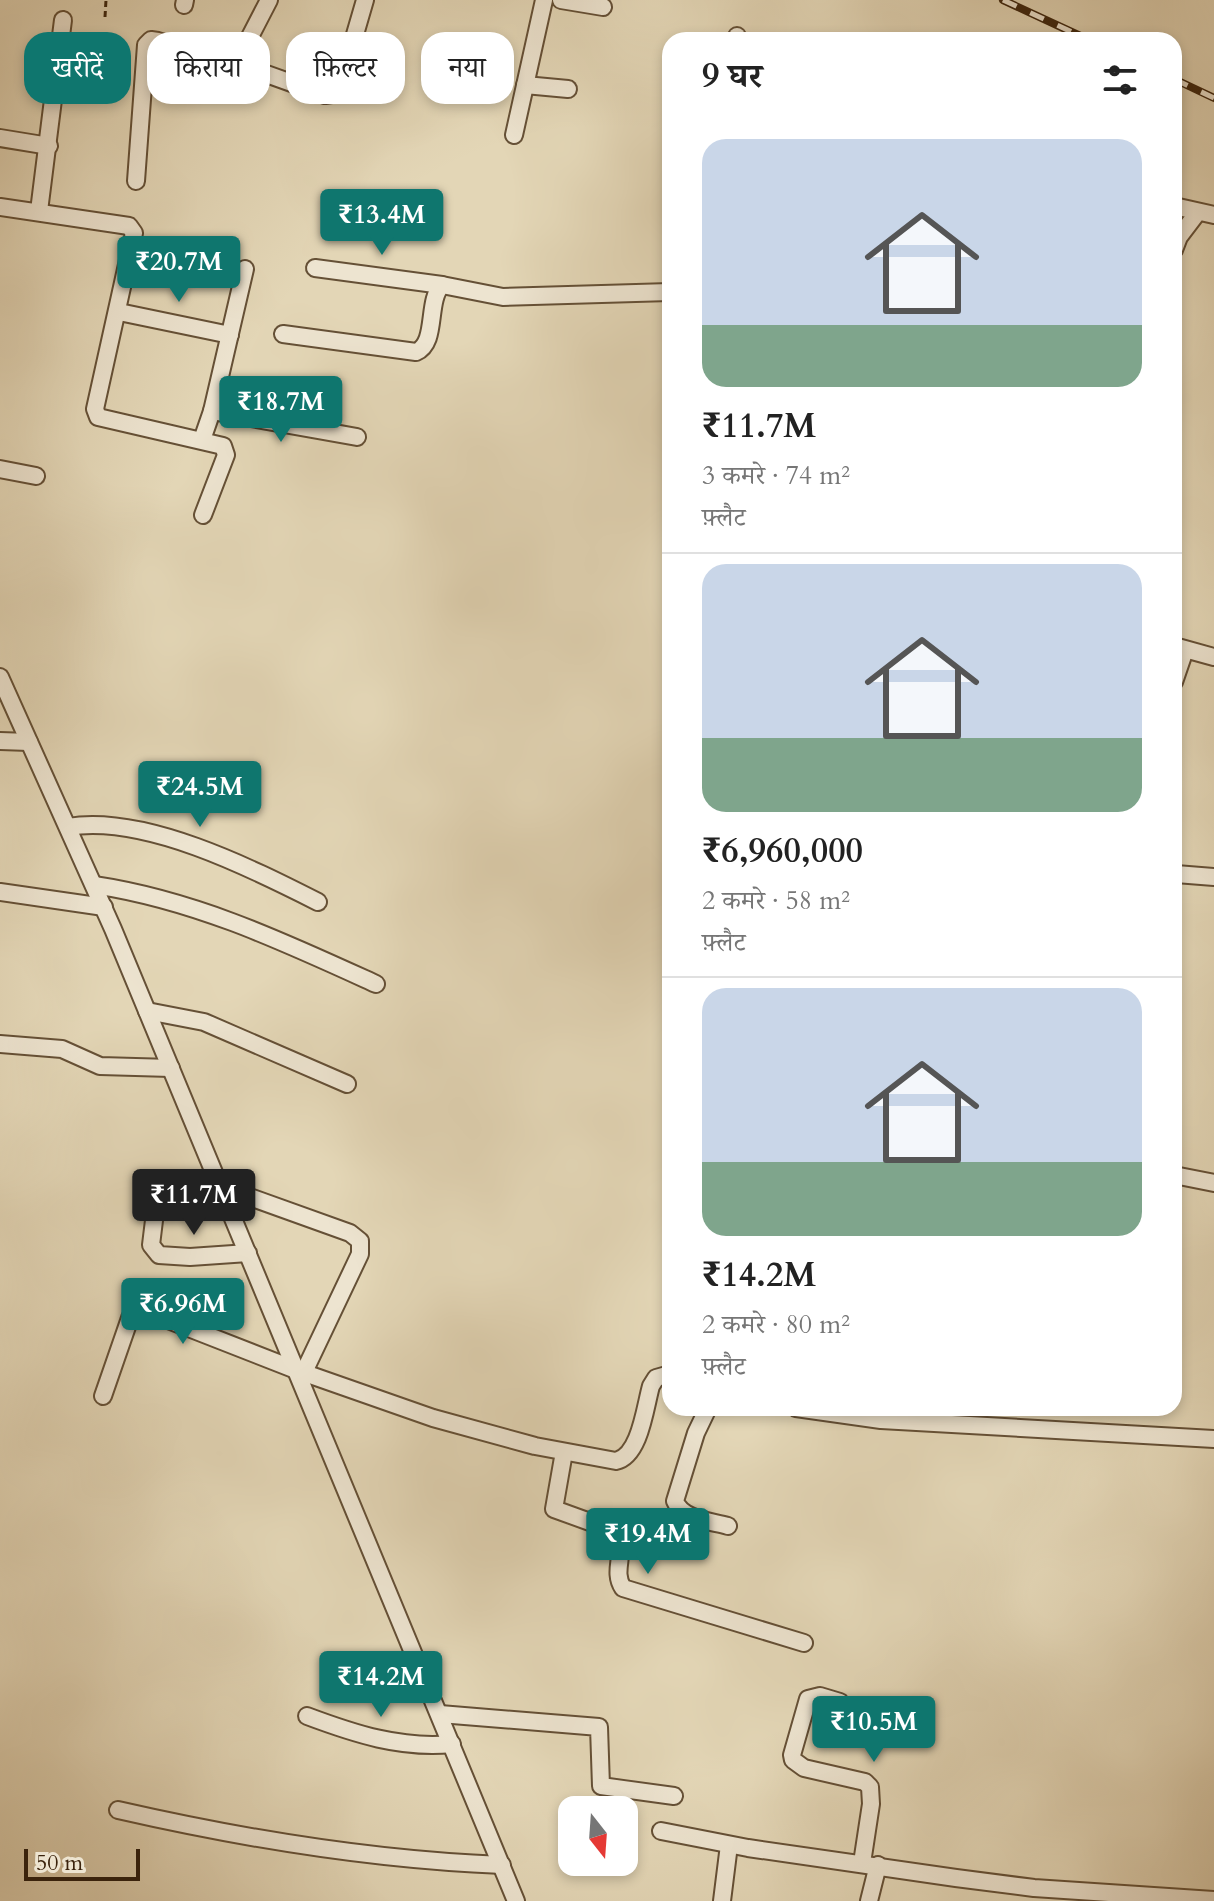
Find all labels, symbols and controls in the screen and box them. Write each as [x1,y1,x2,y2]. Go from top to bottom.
chip: खरीदें [24,32,131,104]
chip: किराया [147,32,270,104]
chip: फ़िल्टर [286,32,405,104]
chip: नया [421,32,514,104]
text: 9 घर [702,53,762,99]
icon: filters [1098,58,1142,102]
pin: ₹13.4M [317,189,447,257]
icon: home [850,191,994,335]
text: ₹13.4M [338,197,426,232]
pin: ₹20.7M [114,236,244,304]
text: ₹20.7M [135,244,223,279]
pin: ₹18.7M [216,376,346,444]
text: ₹18.7M [237,384,325,419]
text: ₹11.7M [702,403,816,449]
text: 3 कमरे · 74 m² [702,458,850,493]
text: फ़्लैट [702,500,745,535]
icon: home [850,616,994,760]
pin: ₹24.5M [135,761,265,829]
text: ₹24.5M [156,769,244,804]
text: ₹6,960,000 [702,828,863,874]
text: 2 कमरे · 58 m² [702,883,850,918]
text: फ़्लैट [702,925,745,960]
icon: home [850,1040,994,1184]
pin: ₹11.7M [129,1169,259,1237]
text: ₹11.7M [150,1177,238,1212]
text: ₹14.2M [702,1252,816,1298]
pin: ₹6.96M [118,1278,248,1346]
text: ₹6.96M [139,1286,227,1321]
text: 2 कमरे · 80 m² [702,1307,850,1342]
text: फ़्लैट [702,1349,745,1384]
pin: ₹19.4M [583,1508,713,1576]
text: ₹19.4M [604,1516,692,1551]
pin: ₹14.2M [316,1651,446,1719]
text: ₹14.2M [337,1659,425,1694]
pin: ₹10.5M [809,1696,939,1764]
text: ₹10.5M [830,1704,918,1739]
north arrow [558,1796,638,1876]
map controls [558,1796,638,1876]
scale bar [24,1845,140,1881]
text: 50 m [36,1848,83,1878]

